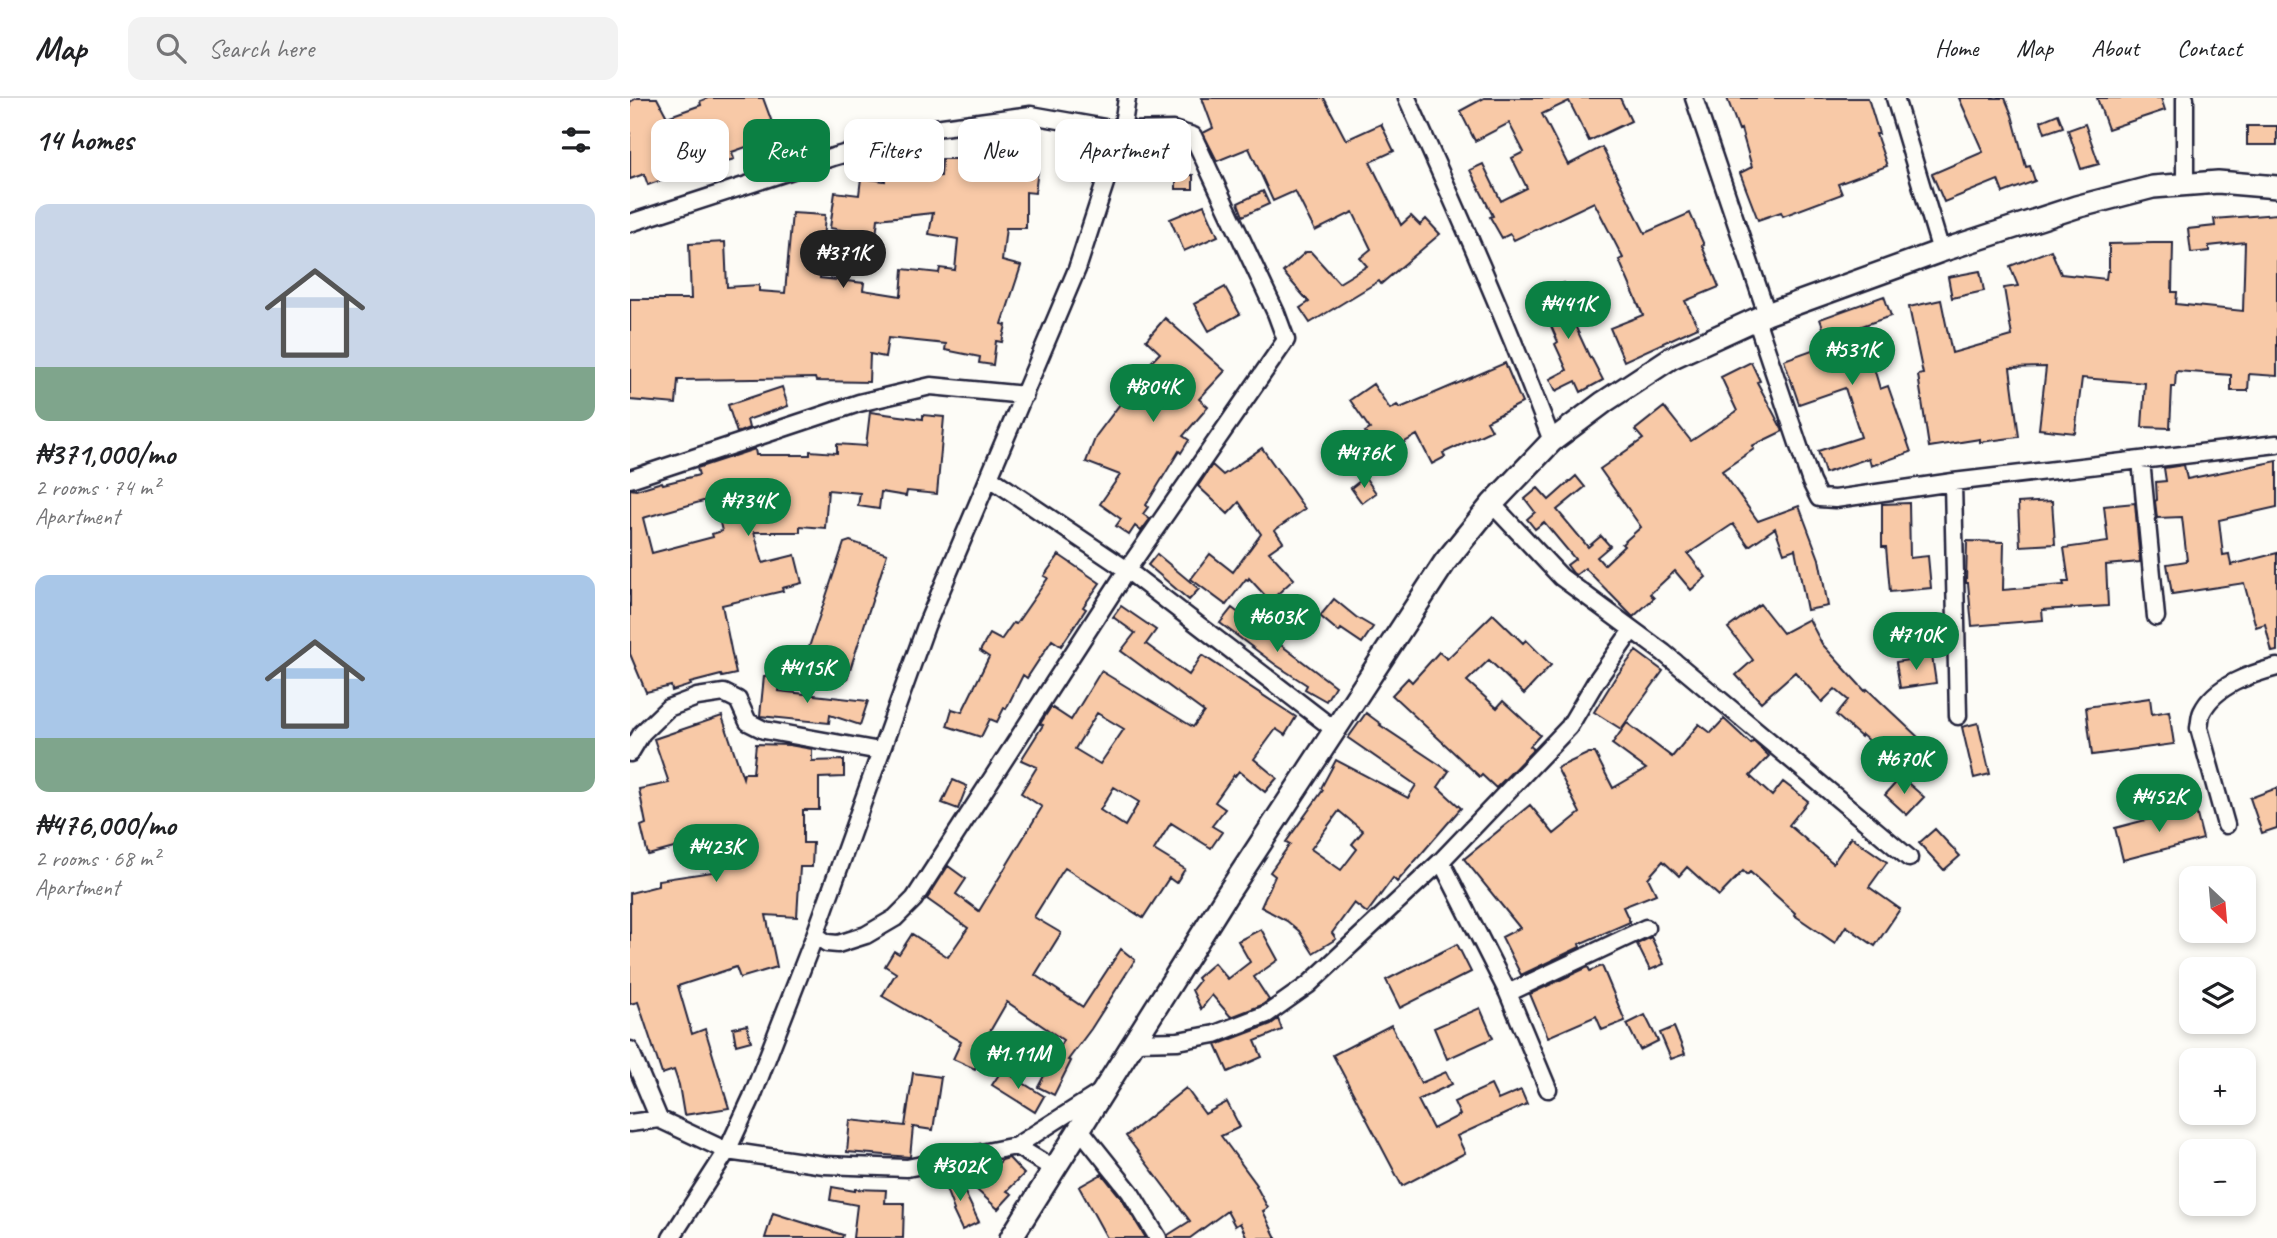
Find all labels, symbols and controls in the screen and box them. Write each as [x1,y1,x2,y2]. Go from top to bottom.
search box [128,17,618,80]
text: Map [35,27,86,69]
icon: search [152,29,190,67]
text: Search here [208,32,314,65]
text: Home [1935,33,1978,63]
text: Map [2016,33,2053,63]
text: About [2091,33,2139,63]
text: Contact [2177,33,2242,63]
chip: Buy [651,119,729,182]
chip: Rent [743,119,830,182]
chip: Filters [844,119,944,182]
chip: New [958,119,1041,182]
chip: Apartment [1055,119,1191,182]
text: 14 homes [35,121,133,159]
icon: filters [557,121,595,159]
pin: ₦371K [794,230,892,290]
text: ₦371K [816,238,870,267]
icon: home [252,250,378,376]
pin: ₦441K [1519,282,1617,341]
text: ₦441K [1541,289,1595,318]
pin: ₦531K [1803,328,1901,387]
text: ₦531K [1825,335,1879,364]
pin: ₦804K [1104,364,1202,424]
text: ₦804K [1126,372,1180,401]
pin: ₦476K [1315,430,1413,490]
text: ₦371,000/mo [35,435,175,473]
text: ₦476K [1337,438,1391,467]
text: 2 rooms · 74 m² [35,473,159,502]
pin: ₦734K [699,478,797,538]
text: ₦734K [721,486,775,515]
text: Apartment [35,502,120,531]
pin: ₦603K [1228,594,1326,654]
text: ₦603K [1250,602,1304,631]
pin: ₦710K [1867,612,1965,672]
text: ₦710K [1889,620,1943,649]
icon: home [252,621,378,747]
pin: ₦415K [758,646,856,705]
text: ₦415K [780,653,834,682]
pin: ₦670K [1855,736,1953,796]
text: ₦670K [1877,744,1931,773]
pin: ₦452K [2110,774,2208,834]
text: ₦452K [2132,782,2186,811]
text: ₦476,000/mo [35,806,176,844]
pin: ₦423K [667,824,765,884]
text: ₦423K [689,832,743,861]
text: 2 rooms · 68 m² [35,844,159,873]
north arrow [2179,866,2256,943]
map controls [2179,866,2256,1216]
text: Apartment [35,873,120,902]
button: layers [2179,957,2256,1034]
pin: ₦1.11M [961,1032,1075,1091]
text: ₦1.11M [986,1039,1050,1068]
button: + [2179,1048,2256,1125]
button: − [2179,1139,2256,1216]
pin: ₦302K [911,1144,1009,1203]
text: ₦302K [933,1151,987,1180]

